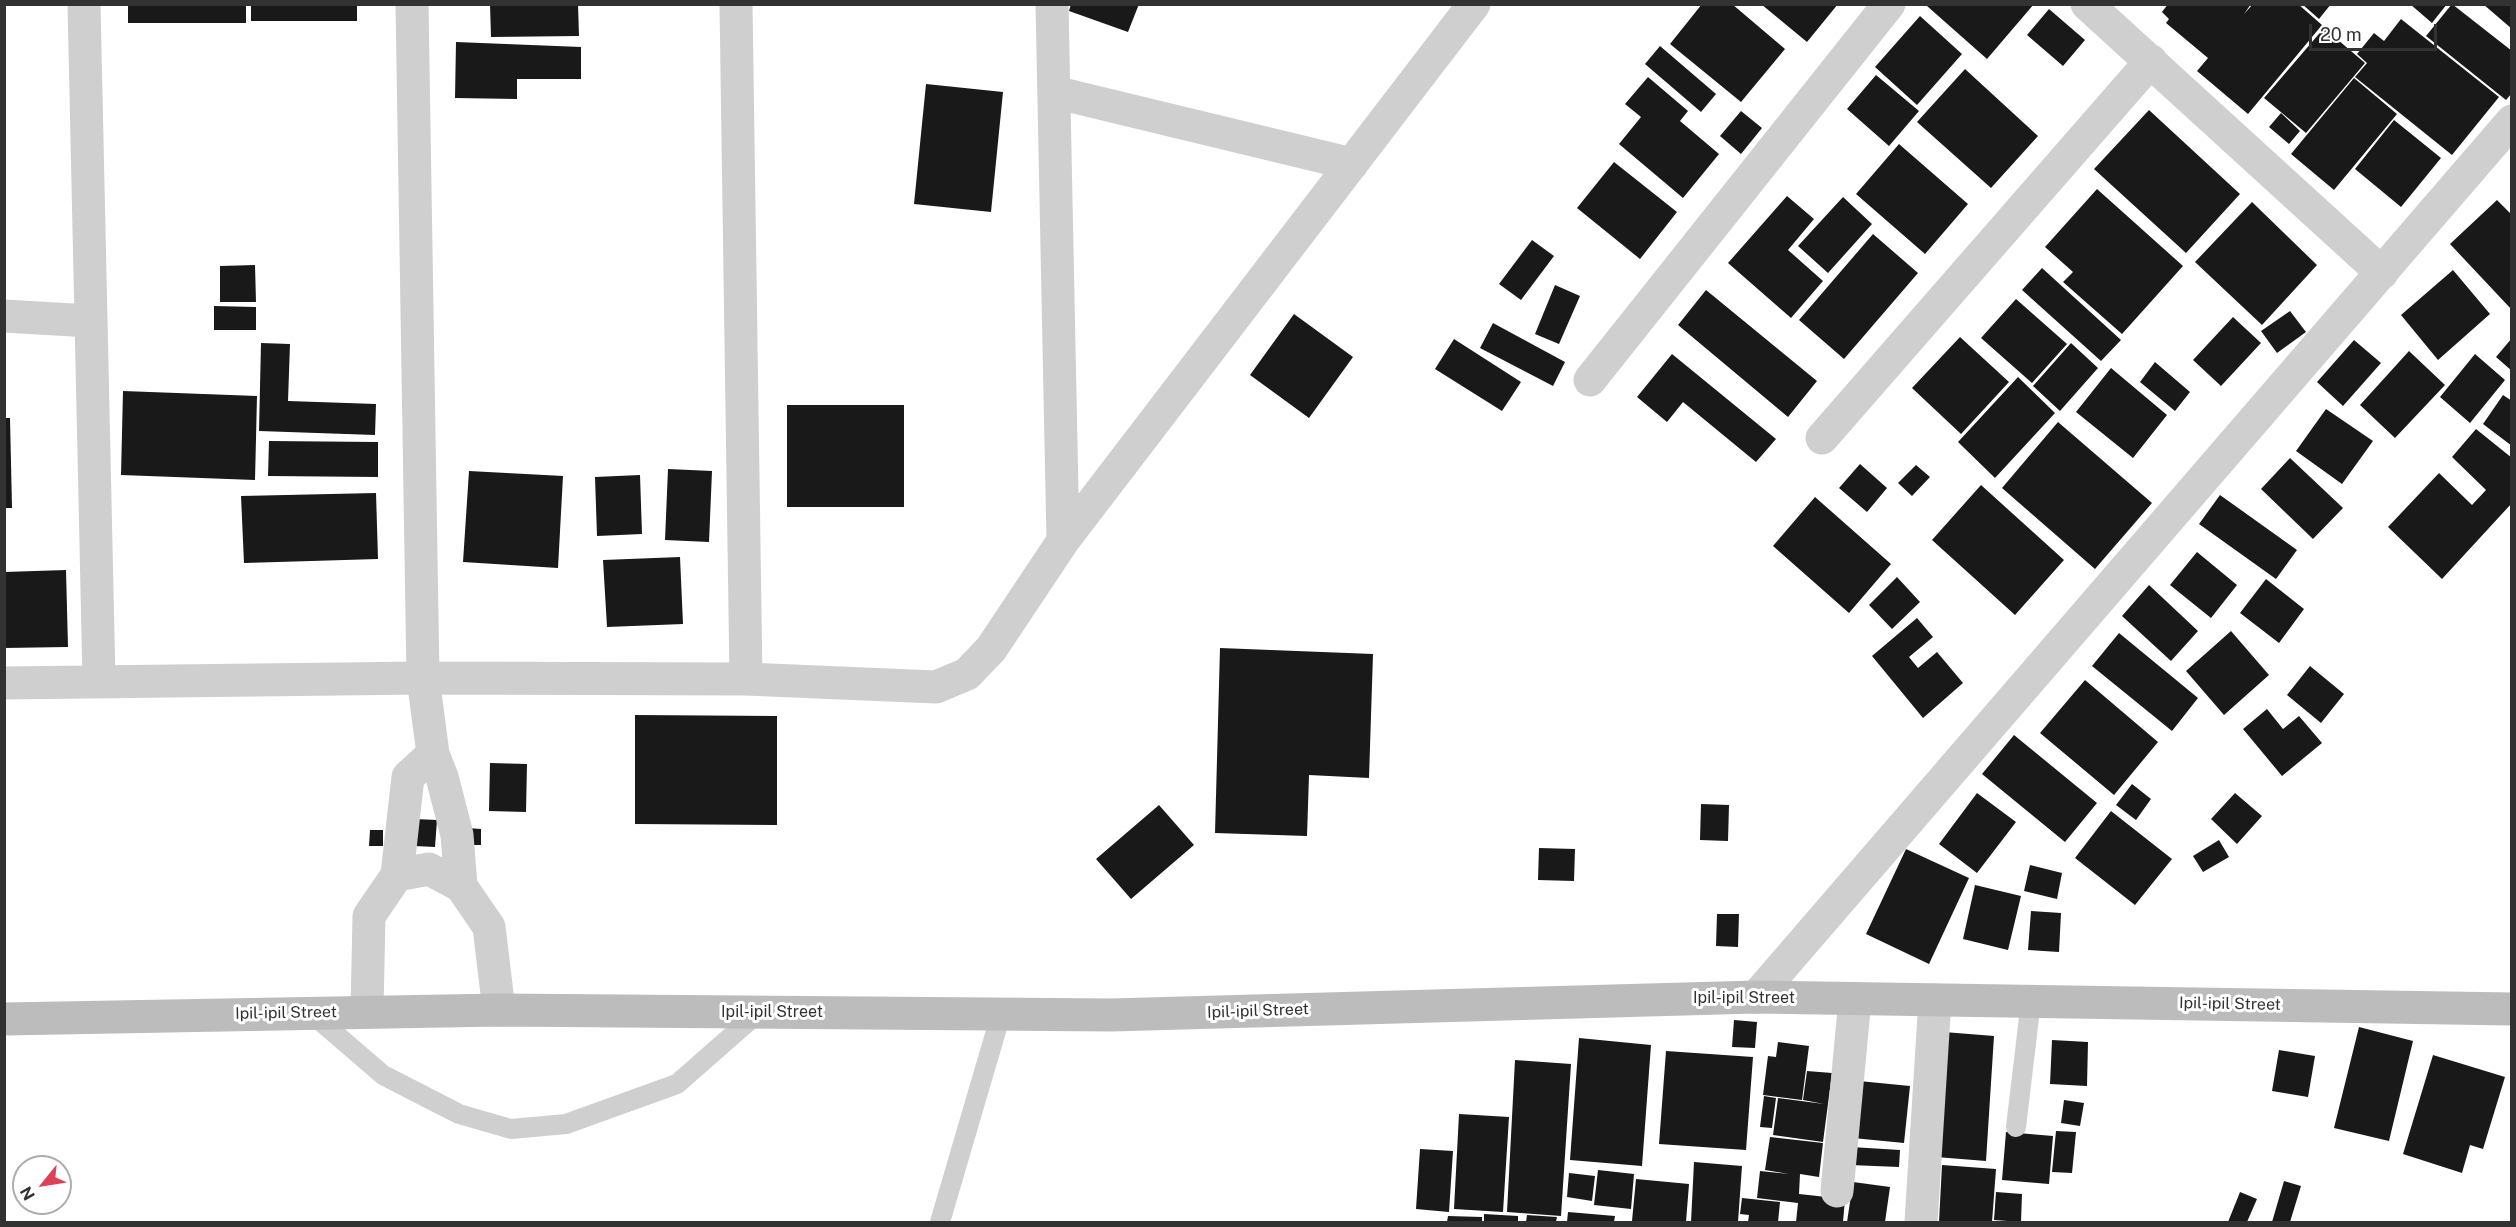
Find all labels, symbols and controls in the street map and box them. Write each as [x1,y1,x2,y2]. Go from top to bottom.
scale bar [2312,12,2440,50]
text: 20 m [2320,24,2362,45]
street label: Ipil-ipil Street [1693,988,1795,1008]
street label: Ipil-ipil Street [2179,994,2281,1014]
street label: Ipil-ipil Street [1207,1000,1309,1022]
street label: Ipil-ipil Street [721,1002,823,1022]
street label: Ipil-ipil Street [235,1003,337,1023]
north arrow [12,1155,72,1215]
text: N [16,1183,39,1203]

